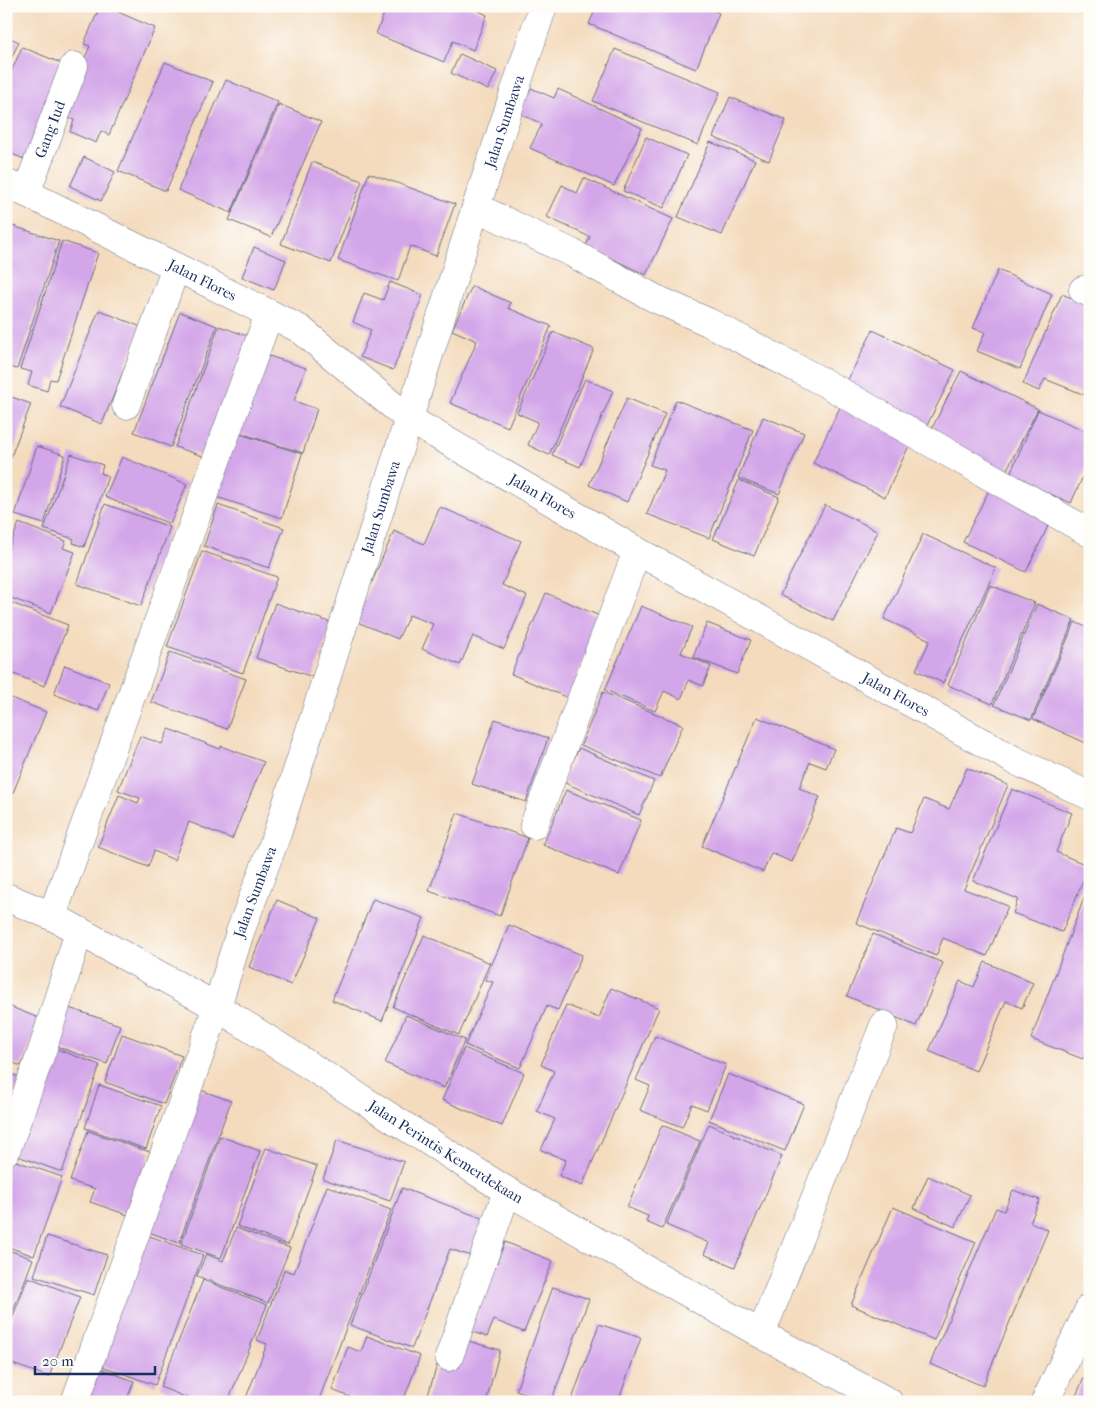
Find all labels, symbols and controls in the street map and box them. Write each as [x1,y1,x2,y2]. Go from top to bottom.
street label: Jalan Sumbawa [480,72,529,171]
street label: Gang Iud [31,97,69,161]
street label: Jalan Flores [164,255,240,305]
street label: Jalan Sumbawa [357,457,404,557]
street label: Jalan Flores [505,469,580,523]
street label: Jalan Flores [858,668,933,721]
street label: Jalan Sumbawa [230,843,281,941]
street label: Jalan Perintis Kemerdekaan [364,1096,527,1207]
scale bar [35,1343,155,1375]
text: 20 m [42,1352,74,1370]

